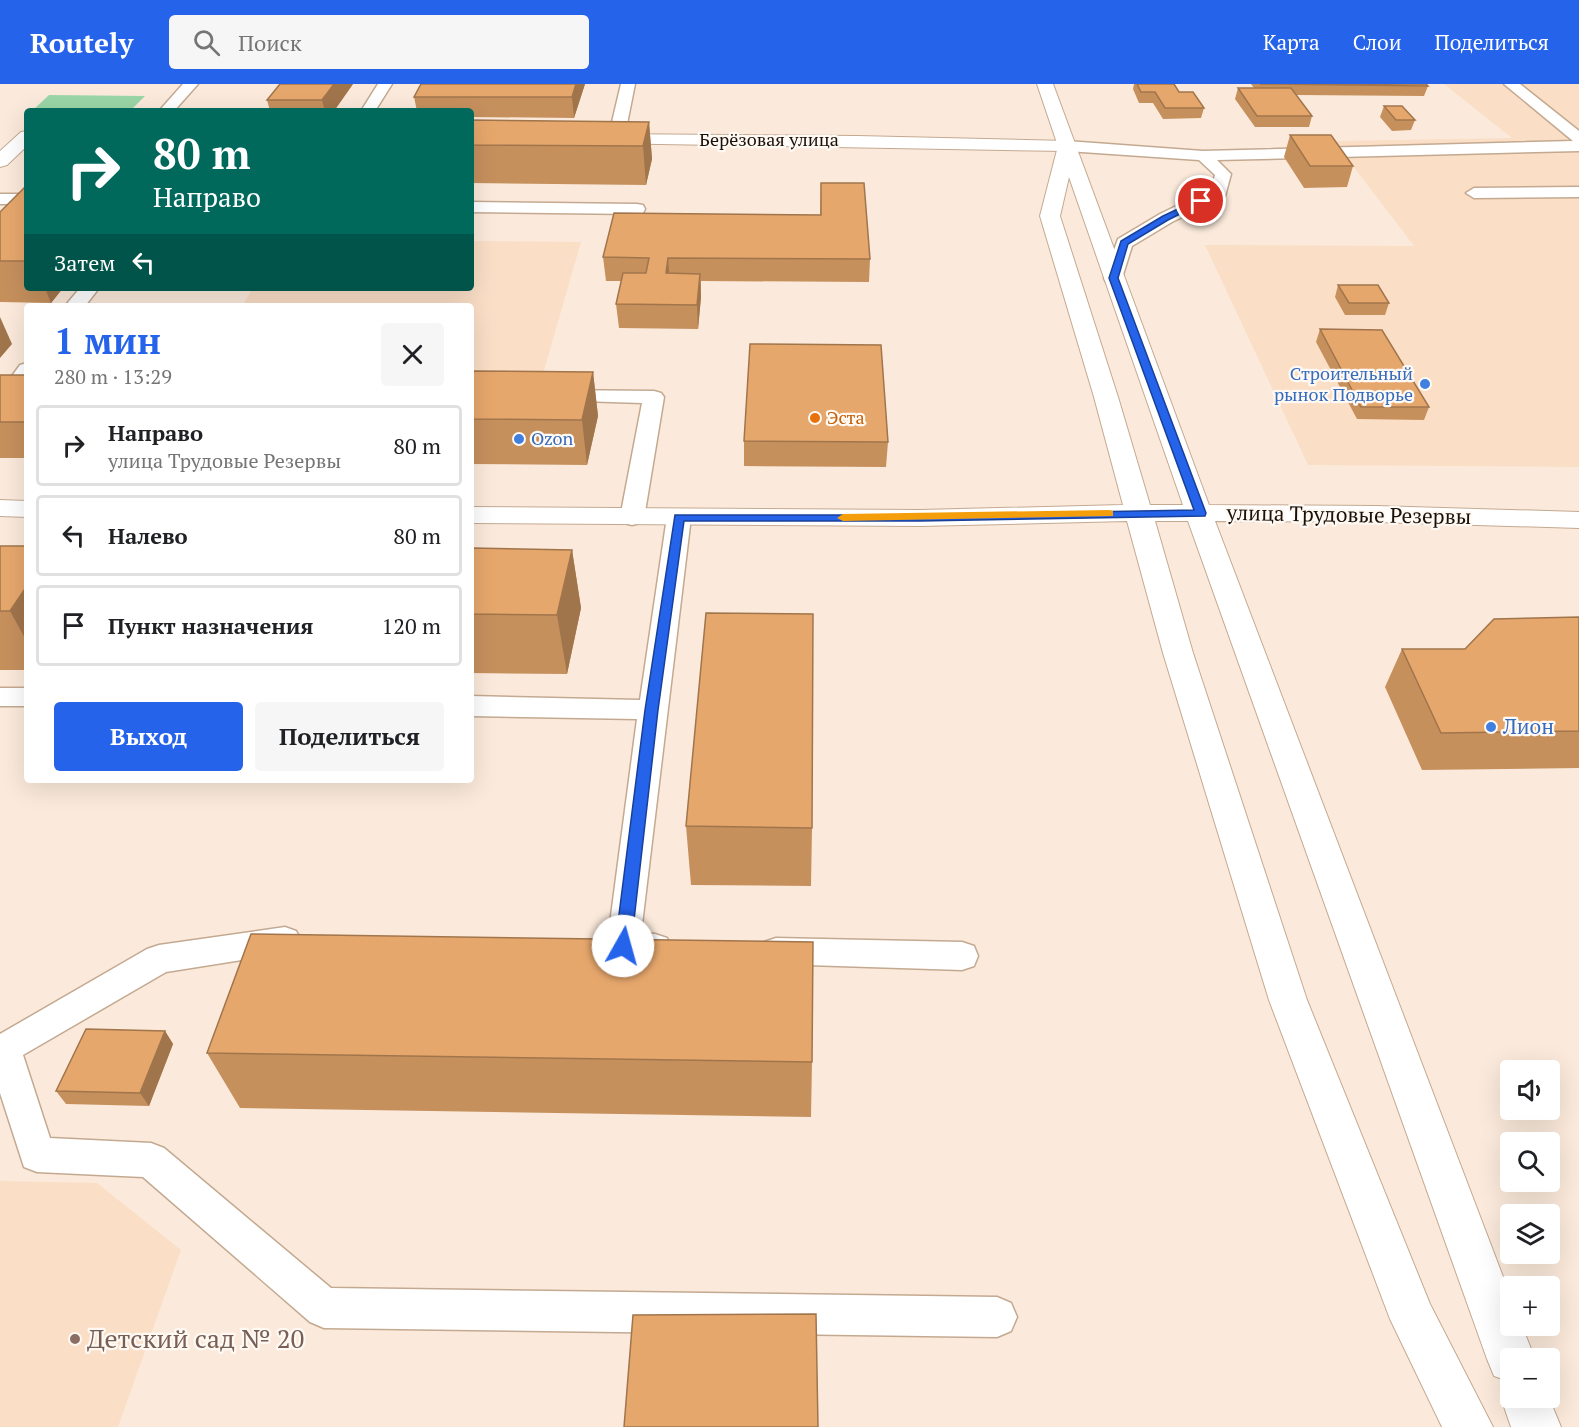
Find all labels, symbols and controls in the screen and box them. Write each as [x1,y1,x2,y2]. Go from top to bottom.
search box [169,15,589,69]
text: Routely [30,24,133,61]
icon: search [190,26,223,59]
text: Поиск [238,28,302,57]
text: Карта [1263,28,1320,56]
text: Слои [1353,28,1402,56]
text: Поделиться [1435,28,1549,56]
text: 80 m [153,125,251,181]
street label: Берёзовая улица [699,127,839,151]
icon: right [54,132,132,210]
pin [1175,175,1226,226]
text: Направо [153,179,261,215]
icon: arrive [1184,184,1217,217]
icon: left [127,246,160,279]
text: Затем [54,248,115,277]
text: 1 мин [54,317,161,364]
button: close [381,323,444,386]
place label: Строительный рынок Подворье [1274,361,1413,406]
text: 280 m · 13:29 [54,363,172,390]
marker: Строительный рынок Подворье [1418,377,1432,391]
place label: Эста [827,405,865,429]
marker: Эста [808,411,822,425]
text: Направо [108,418,203,447]
place label: Ozon [531,426,574,450]
icon: right [57,429,90,462]
text: 80 m [393,431,441,460]
marker: Ozon [512,432,526,446]
text: улица Трудовые Резервы [108,447,341,474]
street label: улица Трудовые Резервы [1225,498,1472,530]
icon: left [57,519,90,552]
text: Налево [108,521,188,550]
text: 80 m [393,521,441,550]
icon: arrive [57,609,90,642]
text: Пункт назначения [108,611,313,640]
text: 120 m [381,611,441,640]
button: Выход [54,702,243,771]
button: Поделиться [255,702,444,771]
place label: Лион [1502,712,1554,740]
marker: Лион [1484,720,1498,734]
position arrow [591,914,655,978]
map controls [1500,1060,1560,1408]
button: sound [1500,1060,1560,1120]
button: search [1500,1132,1560,1192]
button: layers [1500,1204,1560,1264]
button: + [1500,1276,1560,1336]
place label: Детский сад № 20 [87,1321,304,1355]
marker: Детский сад № 20 [68,1332,82,1346]
button: − [1500,1348,1560,1408]

